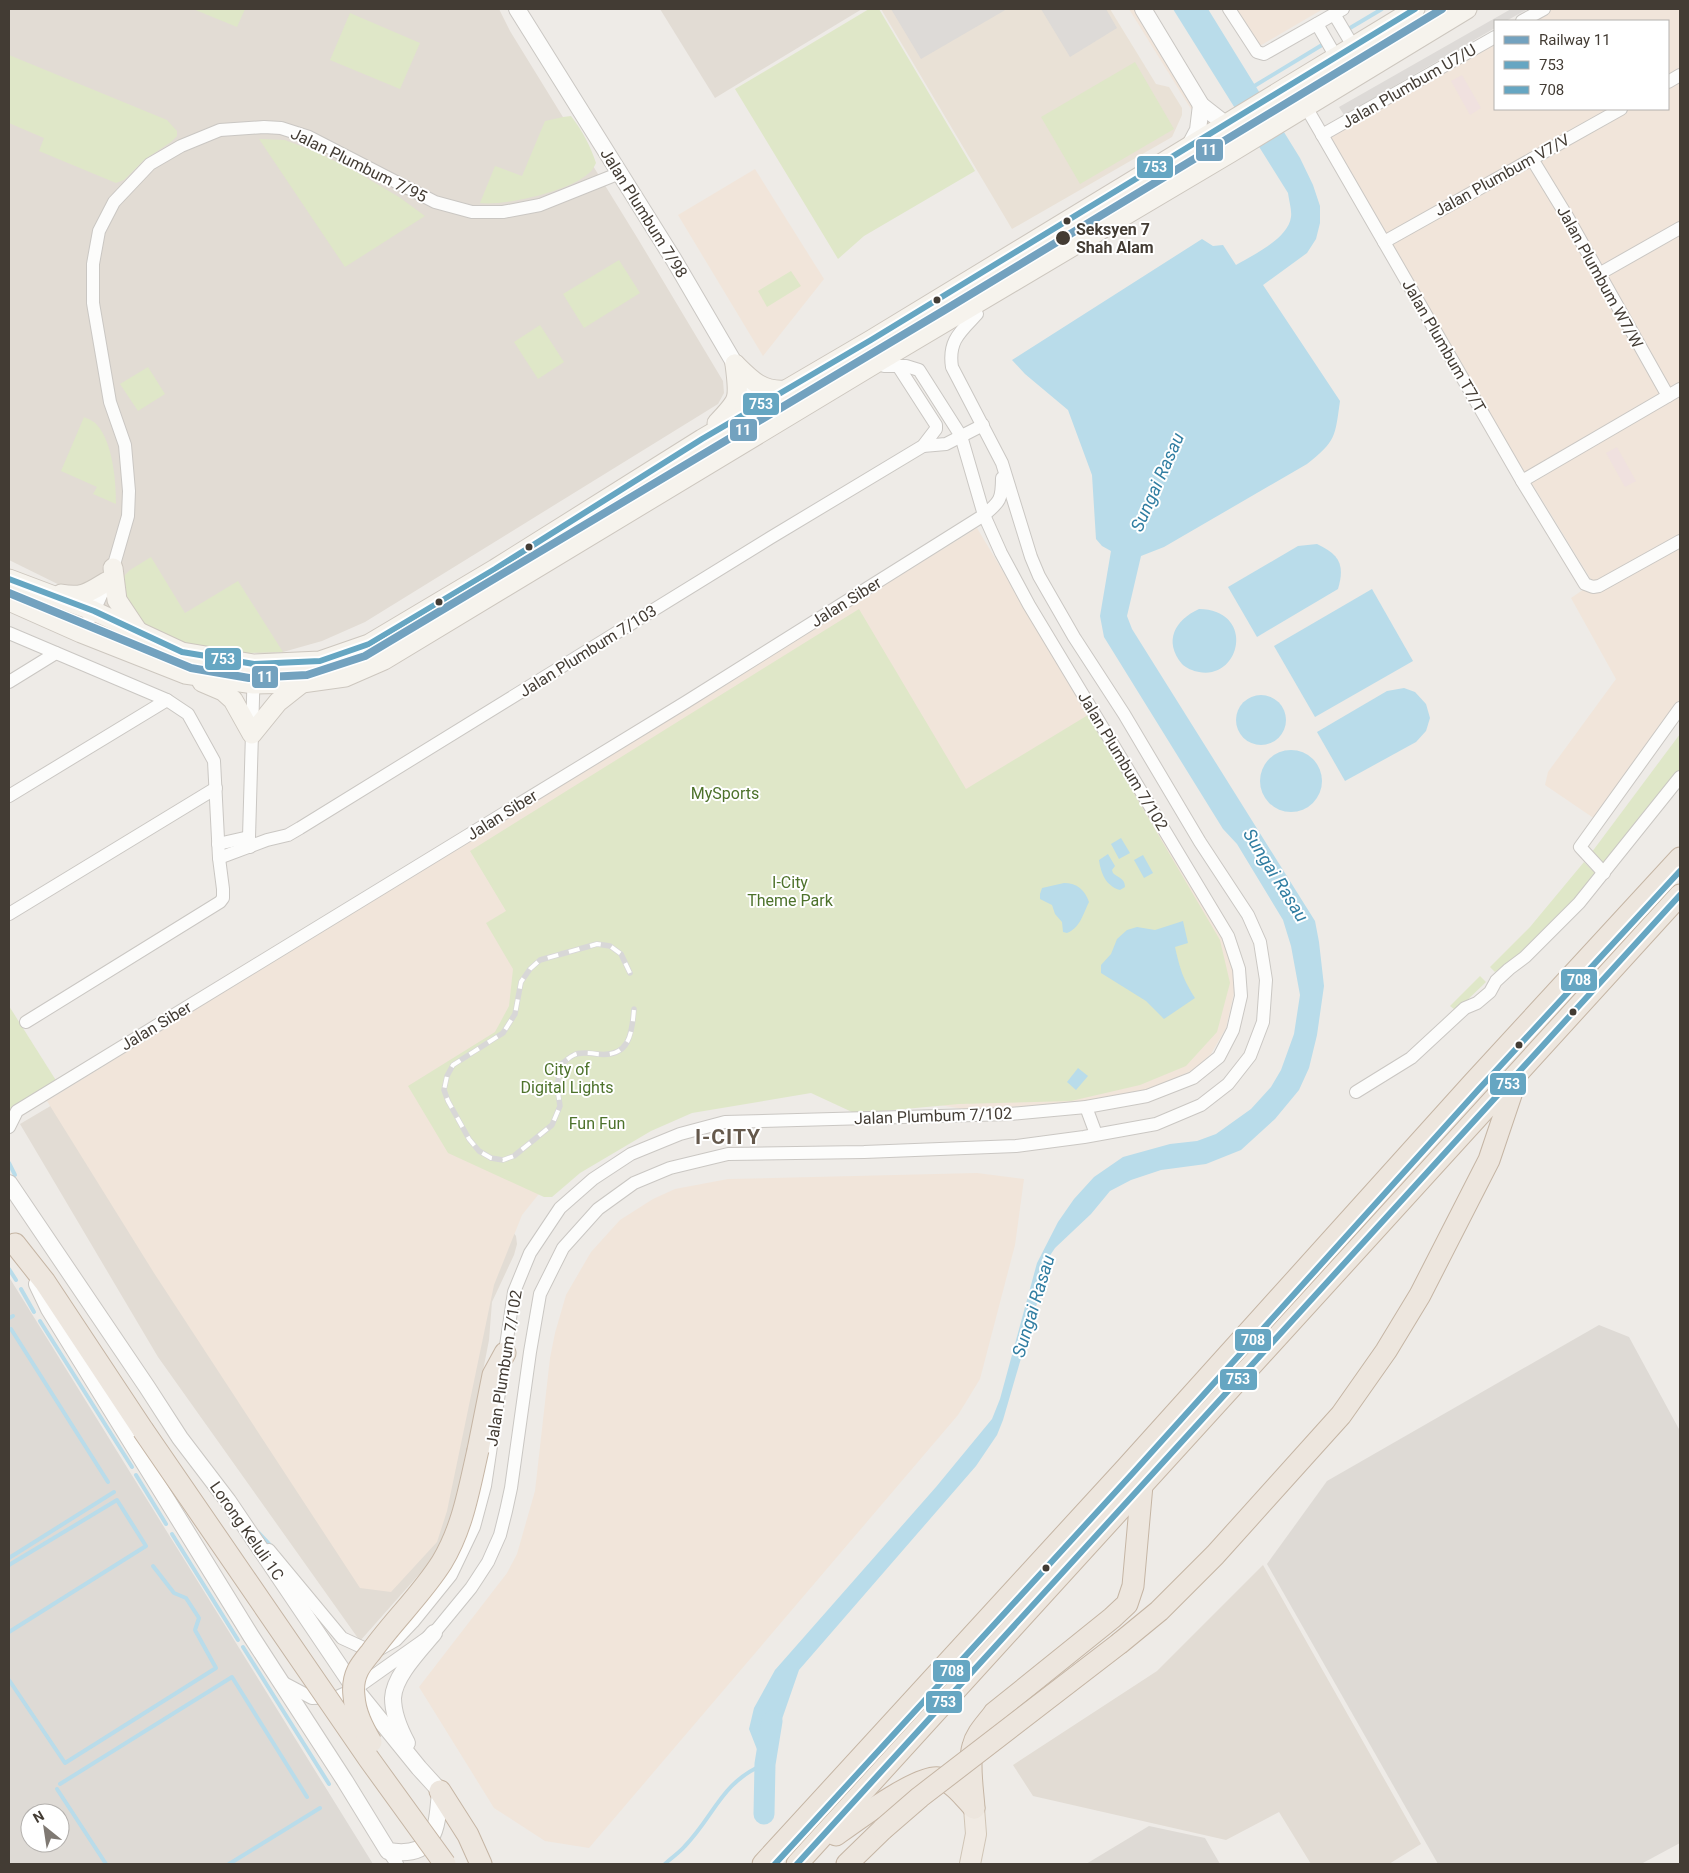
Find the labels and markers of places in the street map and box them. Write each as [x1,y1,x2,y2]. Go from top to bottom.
unlabelled marker [1062,216,1072,226]
place label: Seksyen 7 Shah Alam [1076,220,1154,257]
marker: Seksyen 7 Shah Alam [1054,229,1072,247]
unlabelled marker [932,295,942,305]
unlabelled marker [524,542,534,552]
unlabelled marker [434,597,444,607]
unlabelled marker [1568,1007,1578,1017]
unlabelled marker [1514,1040,1524,1050]
unlabelled marker [1041,1563,1051,1573]

